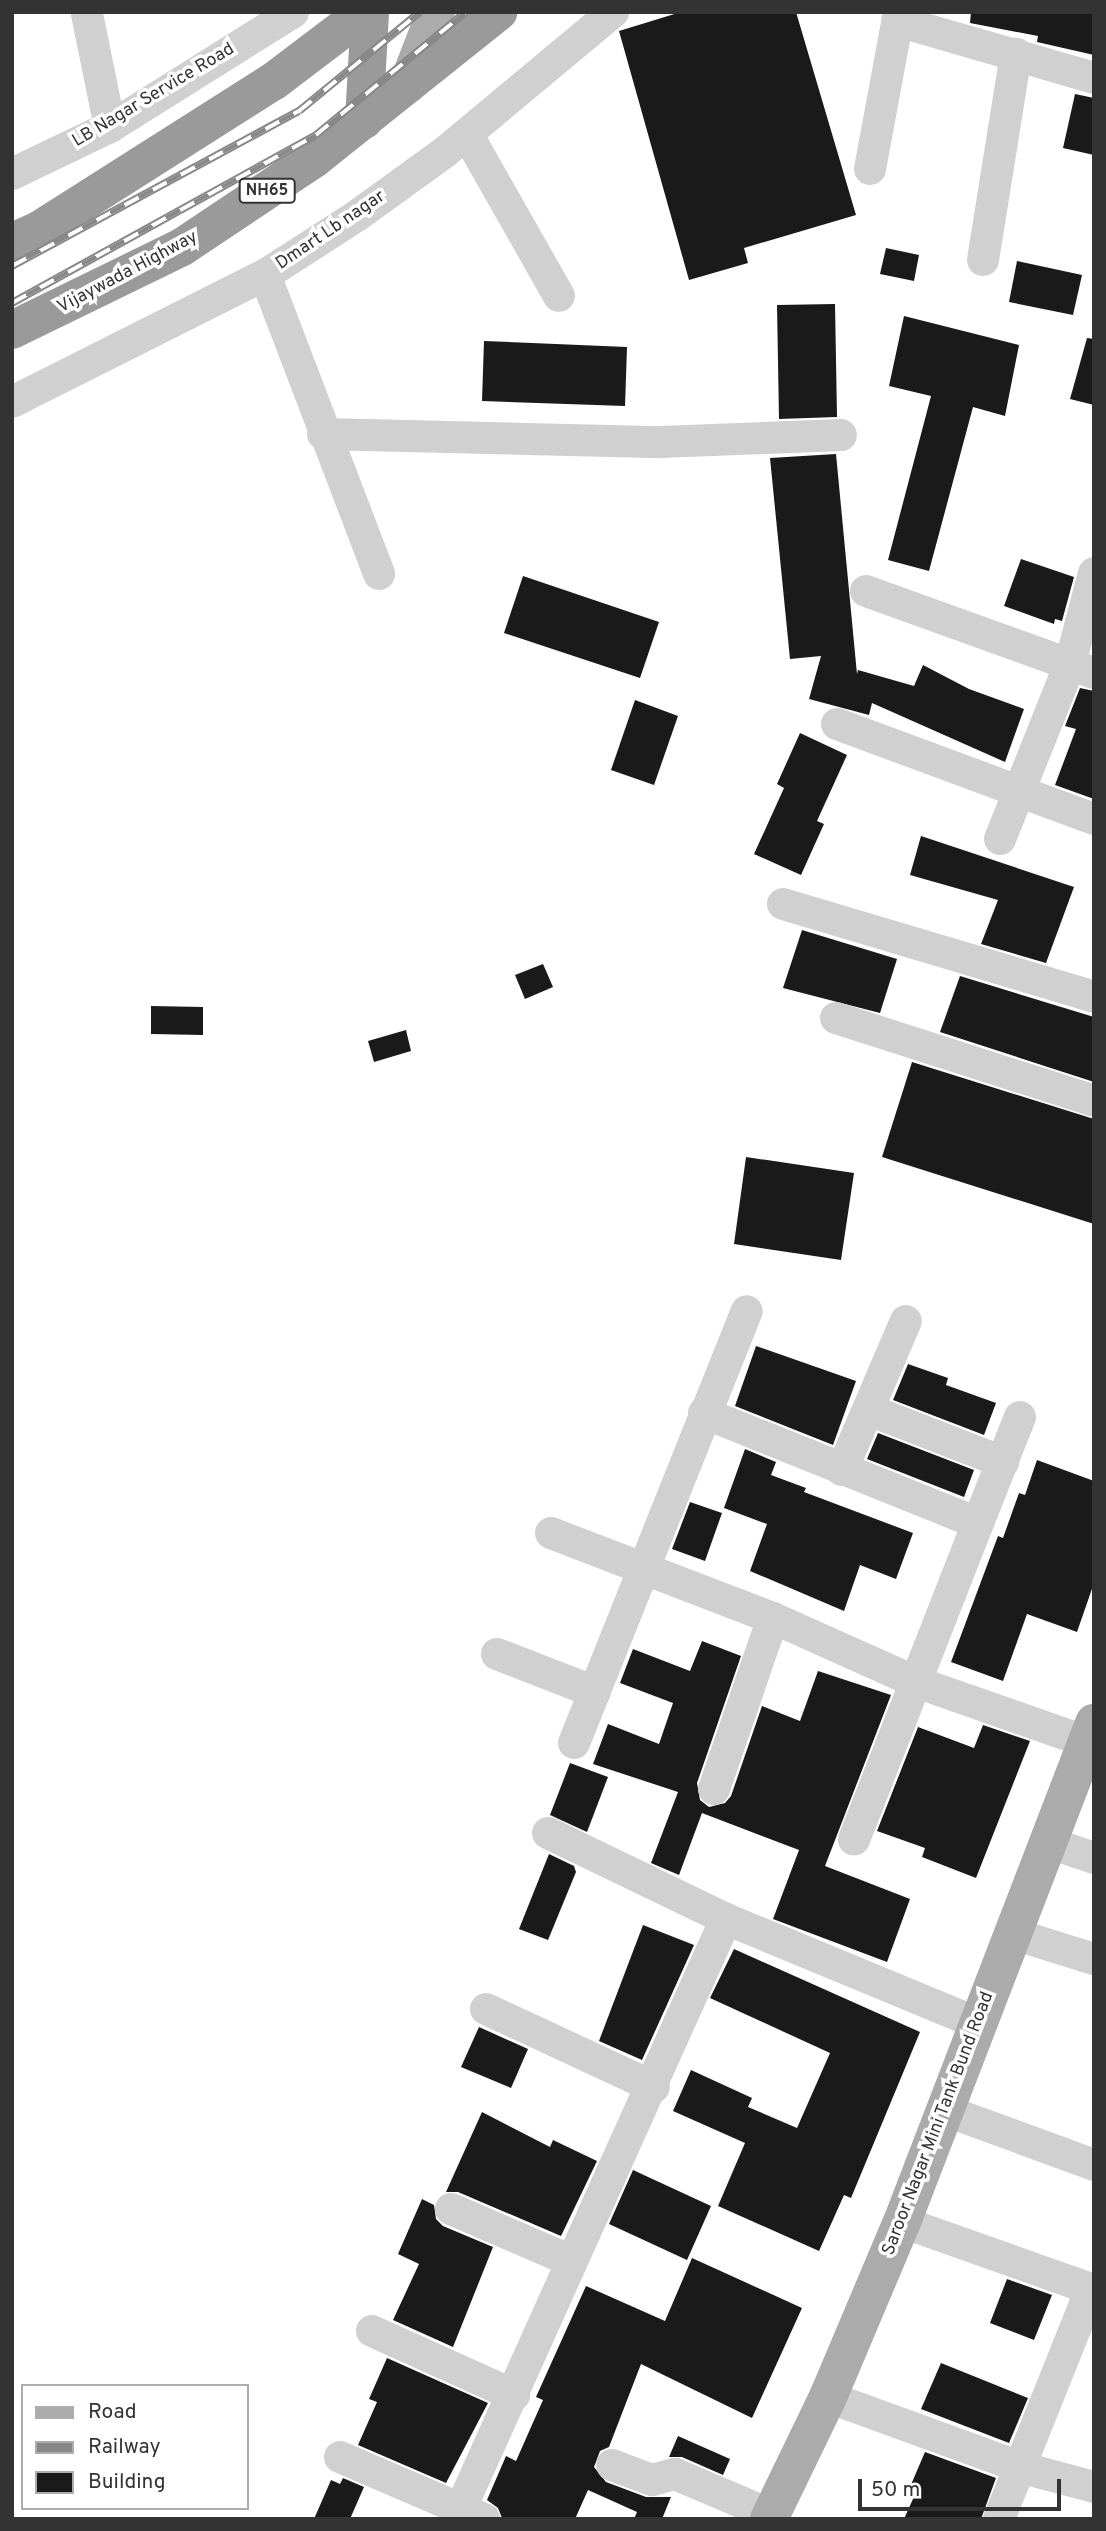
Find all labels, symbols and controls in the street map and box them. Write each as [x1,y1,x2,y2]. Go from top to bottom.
street label: LB Nagar Service Road [69,39,239,153]
road number: NH65 [237,178,297,204]
street label: Dmart Lb nagar [272,187,390,275]
street label: Vijaywada Highway [54,227,202,319]
street label: Saroor Nagar Mini Tank Bund Road [879,1989,999,2259]
legend [21,2384,248,2510]
text: Road [88,2399,137,2426]
text: Railway [88,2434,161,2461]
scale bar [861,2464,1064,2508]
text: Building [88,2469,166,2496]
text: 50 m [871,2477,920,2504]

